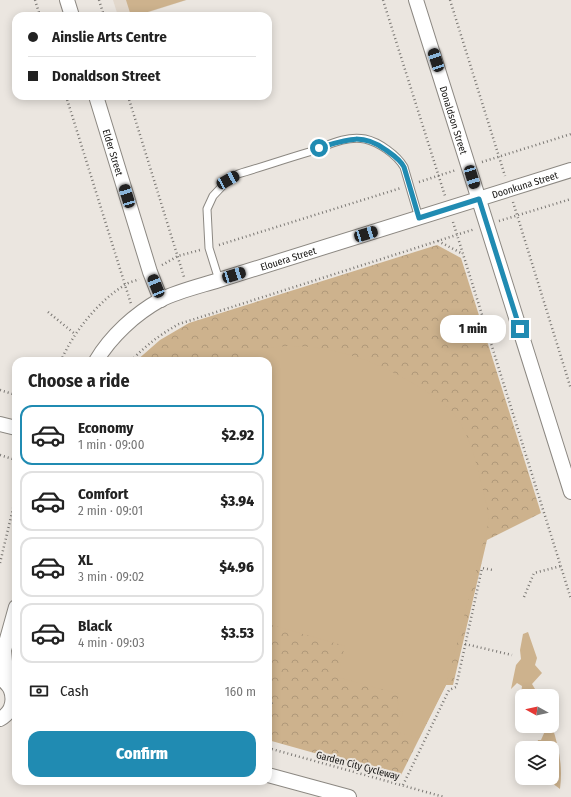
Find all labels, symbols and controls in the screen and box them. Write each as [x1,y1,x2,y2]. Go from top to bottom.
text: Ainslie Arts Centre [52,28,167,46]
car [427,47,445,73]
text: Donaldson Street [52,67,160,85]
street label: Donaldson Street [437,85,470,157]
street label: Elder Street [100,128,125,178]
route start [310,139,328,157]
car [463,164,481,190]
car [215,169,241,191]
street label: Doonkuna Street [490,169,560,201]
car [118,183,136,209]
car [353,225,379,243]
street label: Elouera Street [259,245,318,274]
car [221,266,247,284]
car [146,273,166,299]
callout: 1 min [440,315,506,343]
route end [511,320,529,338]
text: 1 min [459,321,487,336]
text: Choose a ride [28,370,130,392]
icon: car [30,417,66,453]
text: Economy [78,419,133,437]
text: $2.92 [222,426,254,444]
text: 1 min · 09:00 [78,437,144,452]
icon: car [30,483,66,519]
text: Comfort [78,485,129,503]
text: $3.94 [220,492,254,510]
text: 2 min · 09:01 [78,503,143,518]
icon: car [30,549,66,585]
text: XL [78,551,93,569]
text: $4.96 [220,558,254,576]
text: 3 min · 09:02 [78,569,144,584]
icon: car [30,615,66,651]
text: Black [78,617,112,635]
text: $3.53 [221,624,254,642]
text: 4 min · 09:03 [78,635,145,650]
icon: cash [28,680,50,702]
text: Cash [60,682,89,700]
text: 160 m [225,684,256,699]
north arrow [515,689,559,733]
map controls [515,689,559,785]
button: Confirm [28,731,256,777]
button: layers [515,741,559,785]
street label: Garden City Cycleway [315,749,401,783]

